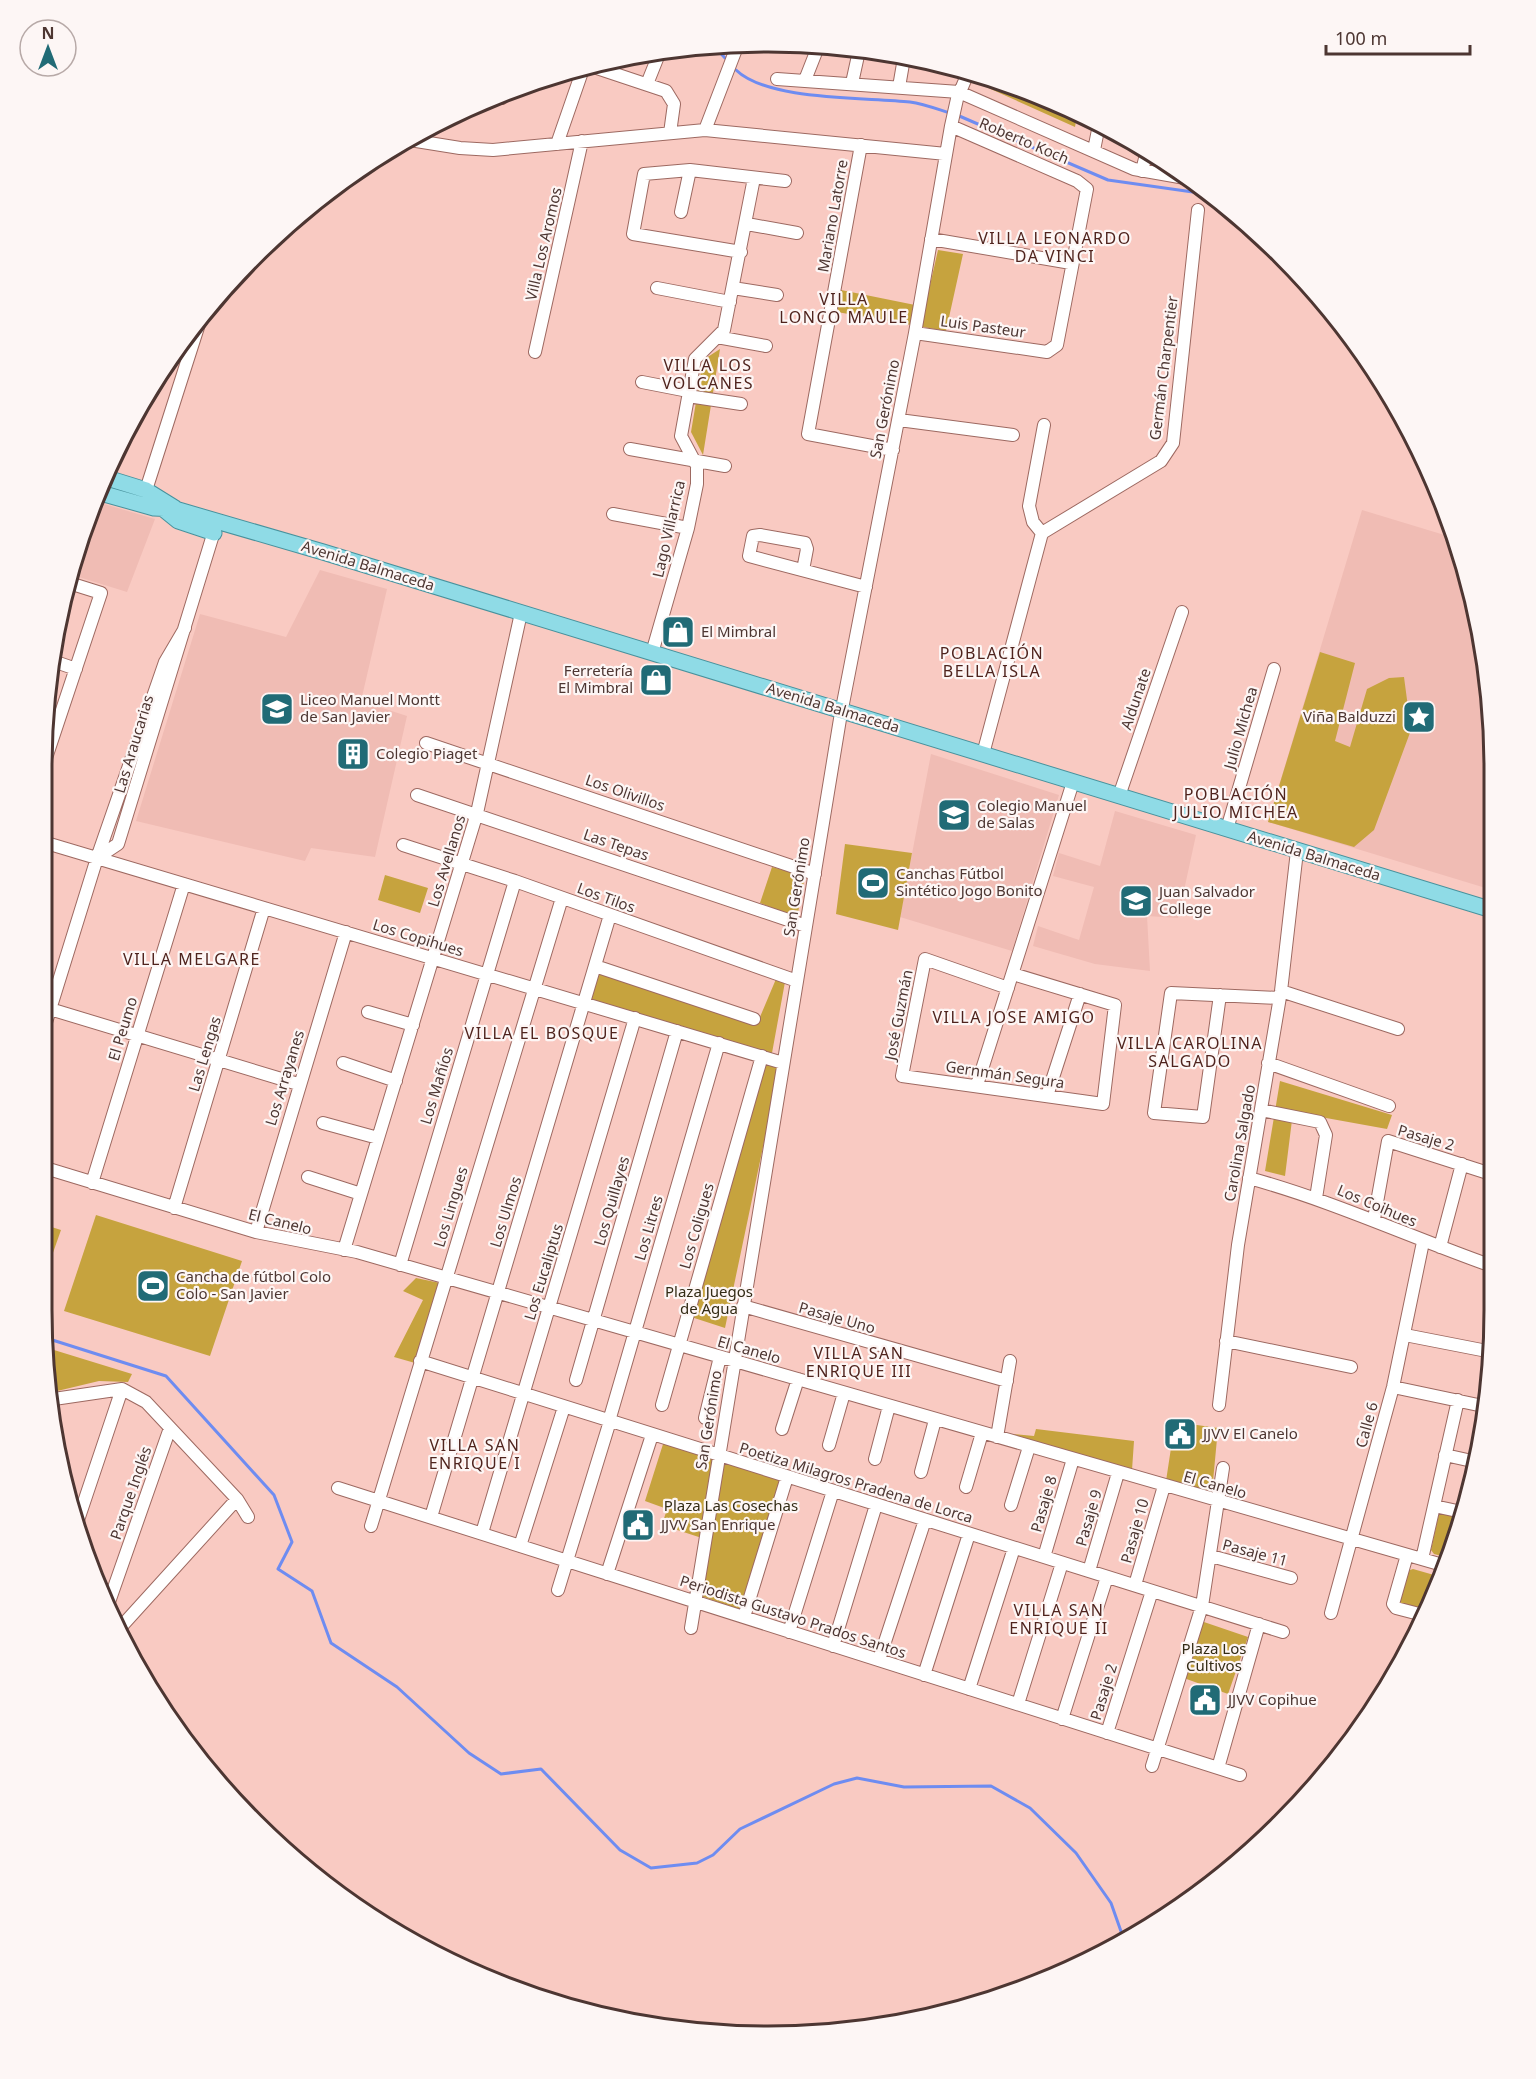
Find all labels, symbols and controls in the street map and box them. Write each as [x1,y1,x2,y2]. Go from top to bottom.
north arrow [18,18,78,78]
scale bar [1326,18,1470,56]
text: N [41,22,55,44]
text: 100 m [1335,26,1387,50]
street label: Roberto Koch [977,112,1072,168]
street label: Mariano Latorre [812,158,852,274]
street label: Villa Los Aromos [520,185,566,302]
district label: VILLA LEONARDO DA VINCI [978,227,1132,267]
district label: VILLA LONCO MAULE [779,288,909,328]
street label: Germán Charpentier [1144,294,1182,441]
street label: Luis Pasteur [939,310,1027,342]
district label: VILLA LOS VOLCANES [662,354,754,394]
street label: San Gerónimo [865,358,903,460]
street label: Lago Villarrica [647,478,689,579]
street label: Avenida Balmaceda [299,535,437,595]
shop icon: El Mimbral [660,614,696,650]
place label: El Mimbral [701,621,776,641]
district label: POBLACIÓN BELLA ISLA [940,642,1044,682]
place label: Ferretería El Mimbral [558,660,633,697]
shop icon: Ferretería El Mimbral [638,662,674,698]
street label: Aldunate [1115,665,1155,732]
street label: Avenida Balmaceda [764,677,902,737]
street label: Julio Michea [1218,684,1261,773]
place label: Liceo Manuel Montt de San Javier [300,689,441,726]
school or university icon: Liceo Manuel Montt de San Javier [259,691,295,727]
street label: Las Araucarias [109,692,157,795]
place icon: Viña Balduzzi [1401,699,1437,735]
place label: Viña Balduzzi [1303,706,1396,726]
building icon: Colegio Piaget [335,736,371,772]
place label: Colegio Piaget [376,743,478,763]
street label: Los Olivillos [583,769,668,815]
district label: POBLACIÓN JULIO MICHEA [1171,783,1299,823]
place label: Colegio Manuel de Salas [977,795,1087,832]
school or university icon: Colegio Manuel de Salas [936,797,972,833]
street label: Los Avellanos [423,812,470,909]
street label: Las Tepas [581,824,652,865]
street label: Avenida Balmaceda [1245,825,1383,885]
street label: San Gerónimo [778,836,814,938]
place label: Canchas Fútbol Sintético Jogo Bonito [896,863,1043,900]
sports icon: Canchas Fútbol Sintético Jogo Bonito [855,865,891,901]
street label: Los Tilos [575,877,638,917]
place label: Juan Salvador College [1157,881,1255,918]
school or university icon: Juan Salvador College [1118,883,1154,919]
street label: Los Copihues [370,914,466,960]
district label: VILLA MELGARE [123,948,261,970]
street label: José Guzmán [879,968,917,1064]
street label: El Peumo [103,994,141,1063]
district label: VILLA JOSE AMIGO [932,1006,1096,1028]
street label: Las Lengas [183,1014,225,1094]
district label: VILLA EL BOSQUE [465,1022,619,1044]
street label: Los Arrayanes [260,1027,308,1128]
district label: VILLA CAROLINA SALGADO [1117,1032,1263,1072]
street label: Los Mañíos [415,1045,457,1127]
street label: Gernmán Segura [944,1056,1066,1092]
street label: Carolina Salgado [1219,1083,1259,1203]
street label: Pasaje 2 [1396,1119,1457,1155]
street label: Los Quillayes [589,1154,633,1248]
street label: Los Lingues [428,1164,472,1249]
street label: Los Ulmos [485,1174,525,1250]
street label: Los Coihues [1335,1179,1420,1231]
street label: Los Coligues [674,1180,718,1271]
street label: Los Litres [629,1193,667,1263]
street label: El Canelo [246,1204,314,1239]
street label: Los Eucaliptus [519,1221,567,1322]
place label: Cancha de fútbol Colo Colo - San Javier [176,1266,331,1303]
sports icon: Cancha de fútbol Colo Colo - San Javier [135,1268,171,1304]
park label: Plaza Juegos de Agua [665,1281,753,1318]
street label: Pasaje Uno [797,1297,878,1337]
street label: El Canelo [715,1331,783,1368]
district label: VILLA SAN ENRIQUE III [806,1342,912,1382]
street label: San Gerónimo [690,1369,726,1471]
street label: Calle 6 [1350,1400,1382,1450]
public building icon: JJVV El Canelo [1162,1416,1198,1452]
place label: JJVV El Canelo [1201,1423,1298,1443]
district label: VILLA SAN ENRIQUE I [429,1434,521,1474]
street label: Poetiza Milagros Pradena de Lorca [737,1437,975,1527]
street label: Parque Inglés [105,1443,155,1542]
street label: El Canelo [1181,1466,1249,1503]
street label: Pasaje 8 [1025,1473,1061,1534]
street label: Pasaje 9 [1070,1487,1106,1548]
park label: Plaza Las Cosechas [664,1495,798,1515]
street label: Pasaje 10 [1115,1496,1153,1565]
public building icon: JJVV San Enrique [620,1507,656,1543]
place label: JJVV San Enrique [659,1514,776,1534]
street label: Pasaje 11 [1221,1534,1290,1570]
street label: Periodista Gustavo Prados Santos [678,1570,909,1662]
district label: VILLA SAN ENRIQUE II [1009,1599,1109,1639]
park label: Plaza Los Cultivos [1182,1638,1246,1675]
street label: Pasaje 2 [1085,1661,1121,1722]
public building icon: JJVV Copihue [1187,1682,1223,1718]
place label: JJVV Copihue [1226,1689,1317,1709]

